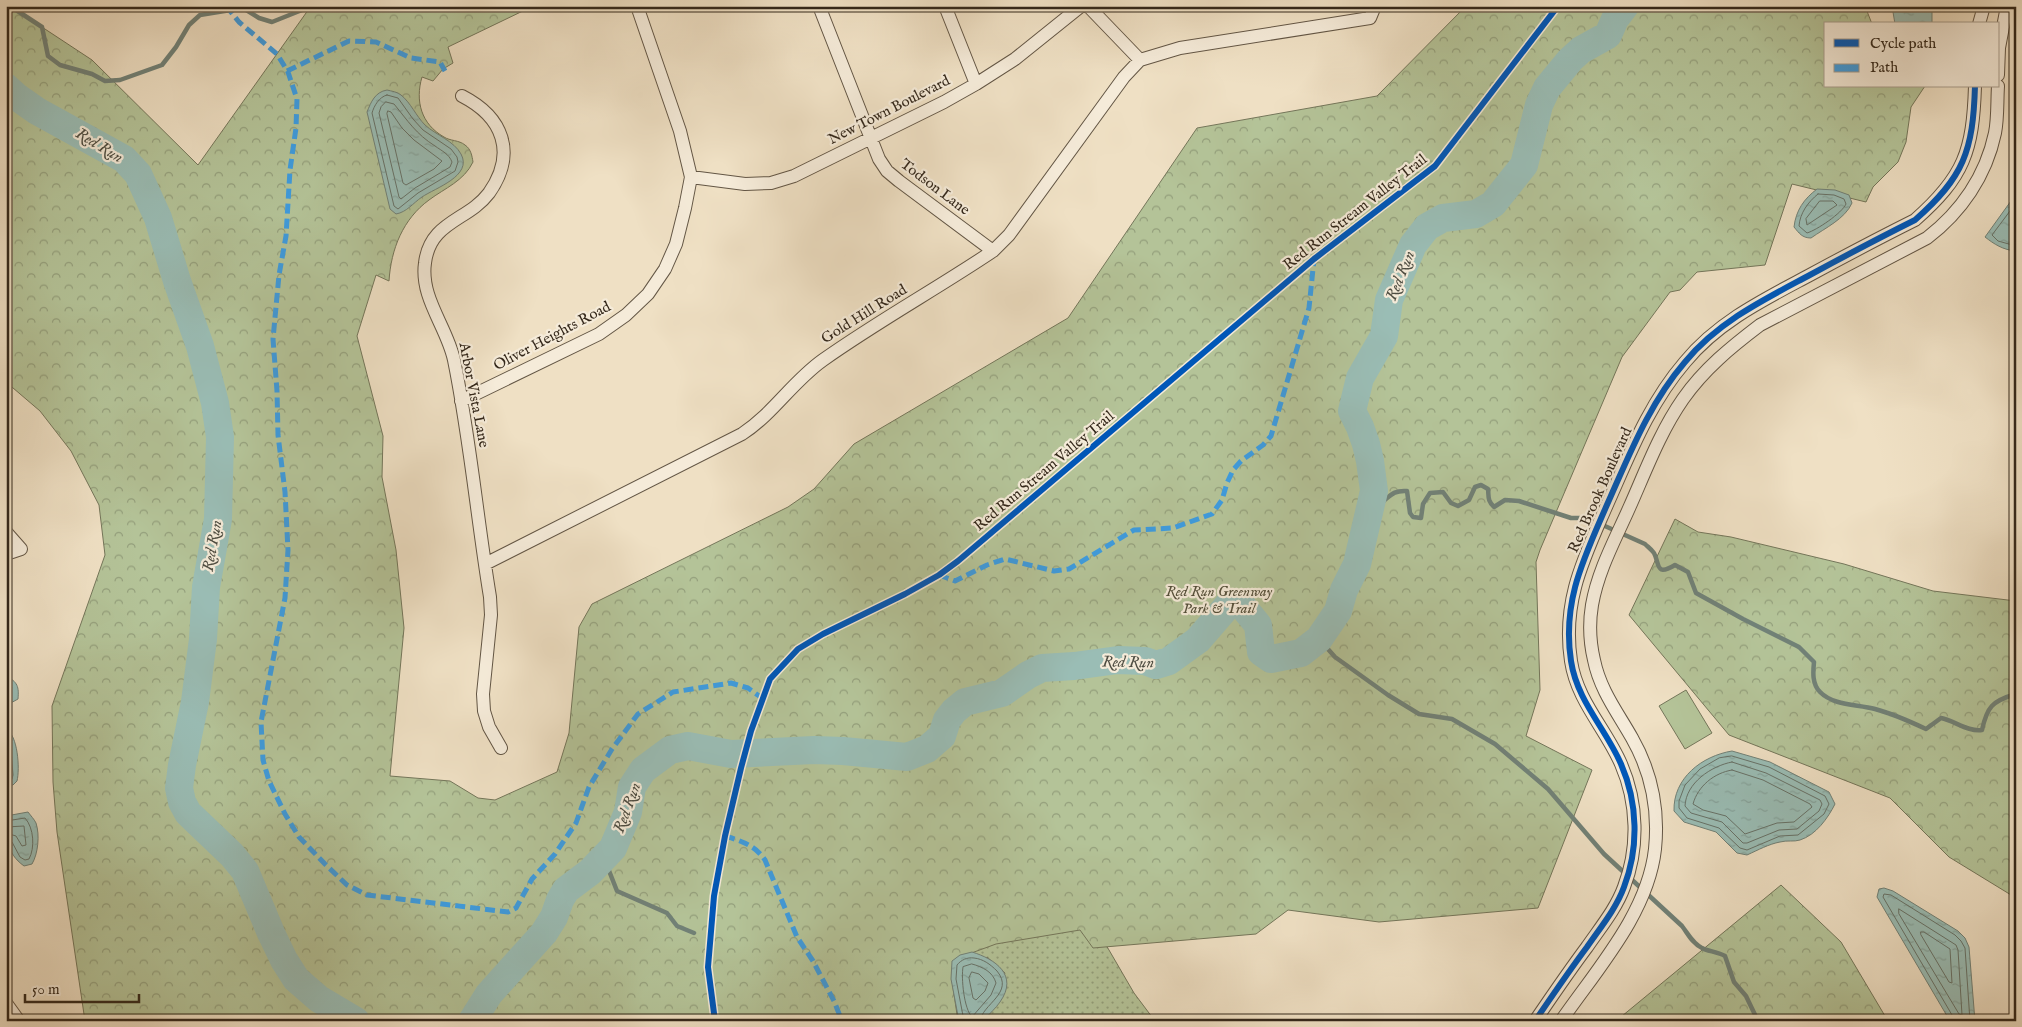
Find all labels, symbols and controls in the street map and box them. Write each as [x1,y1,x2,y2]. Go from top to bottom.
legend [1824,22,2000,88]
text: Cycle path [1870,34,1936,53]
text: Path [1870,58,1898,77]
street label: New Town Boulevard [825,71,954,149]
water label: Red Run [72,124,126,168]
street label: Red Run Stream Valley Trail [1279,149,1431,274]
street label: Todson Lane [896,155,974,219]
water label: Red Run [1382,248,1420,304]
street label: Gold Hill Road [818,280,911,348]
street label: Oliver Heights Road [490,297,615,375]
street label: Arbor Vista Lane [454,340,494,449]
street label: Red Run Stream Valley Trail [970,406,1119,535]
street label: Red Brook Boulevard [1564,423,1637,556]
water label: Red Run [199,519,227,573]
park label: Red Run Greenway Park & Trail [1166,582,1273,618]
water label: Red Run [1102,653,1154,673]
water label: Red Run [610,780,646,836]
scale bar [25,972,139,1004]
text: 50 m [32,980,60,999]

